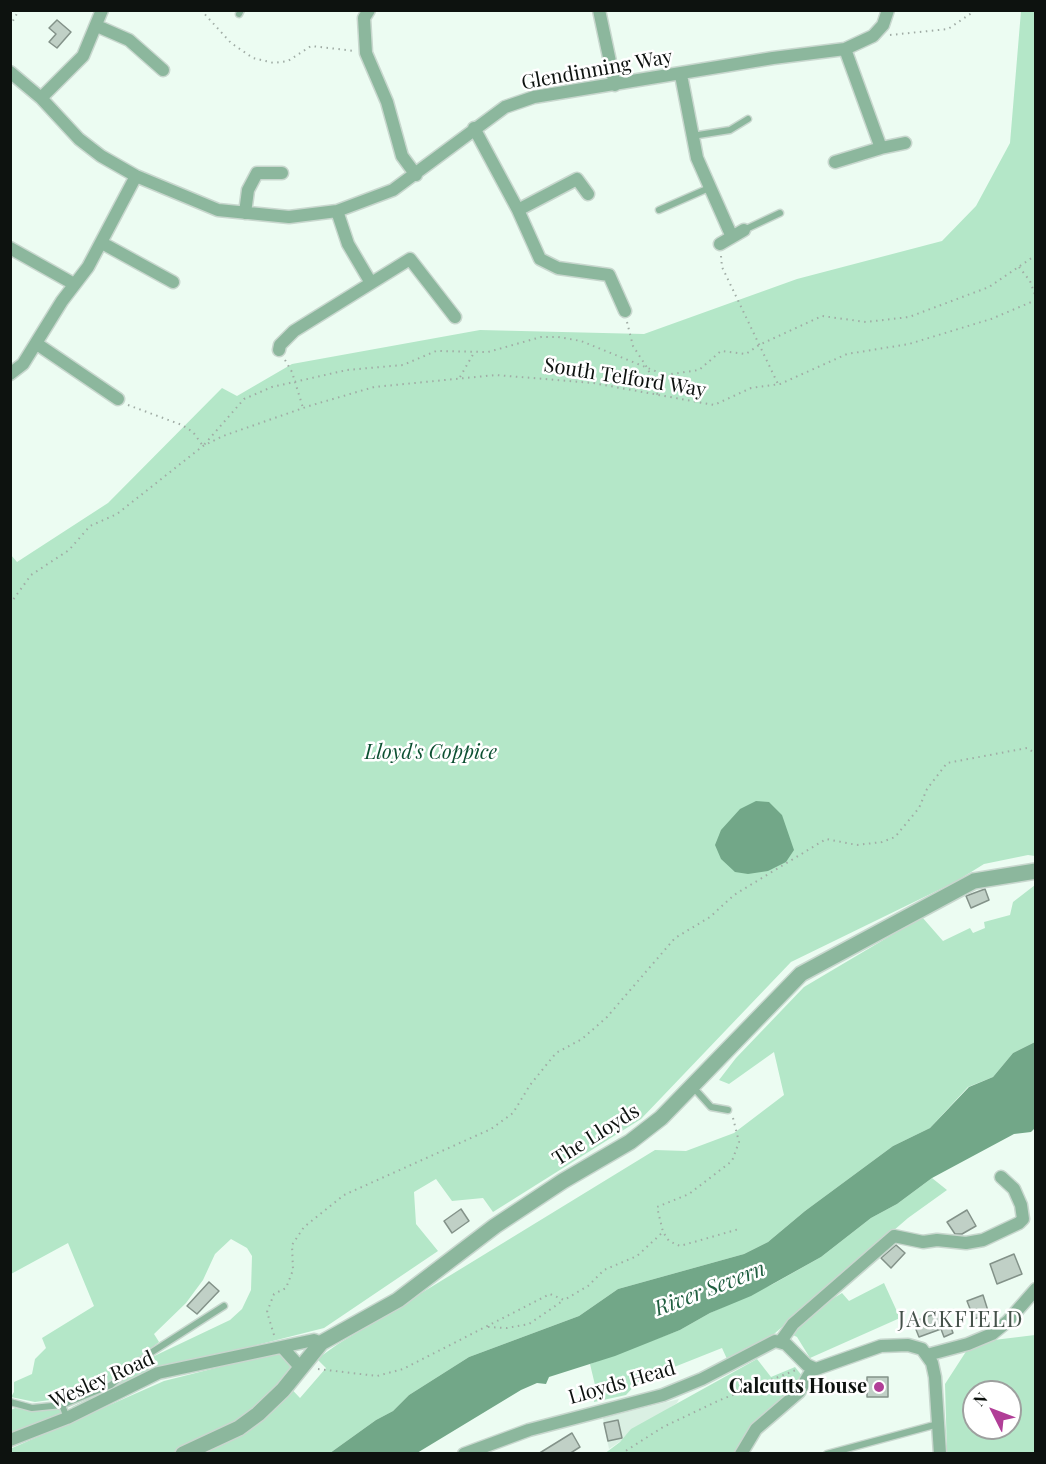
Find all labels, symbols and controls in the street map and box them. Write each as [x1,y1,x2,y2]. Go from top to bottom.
street label: Glendinning Way [520,45,674,95]
street label: South Telford Way [542,353,708,403]
park label: Lloyd's Coppice [365,741,497,765]
street label: The Lloyds [548,1099,644,1171]
water label: River Severn [651,1256,769,1322]
district label: JACKFIELD [898,1307,1024,1333]
street label: Wesley Road [46,1346,158,1414]
street label: Lloyds Head [566,1356,678,1410]
place label: Calcutts House [729,1375,867,1399]
marker: Calcutts House [872,1380,886,1394]
north arrow [962,1380,1022,1440]
text: N [968,1388,991,1410]

